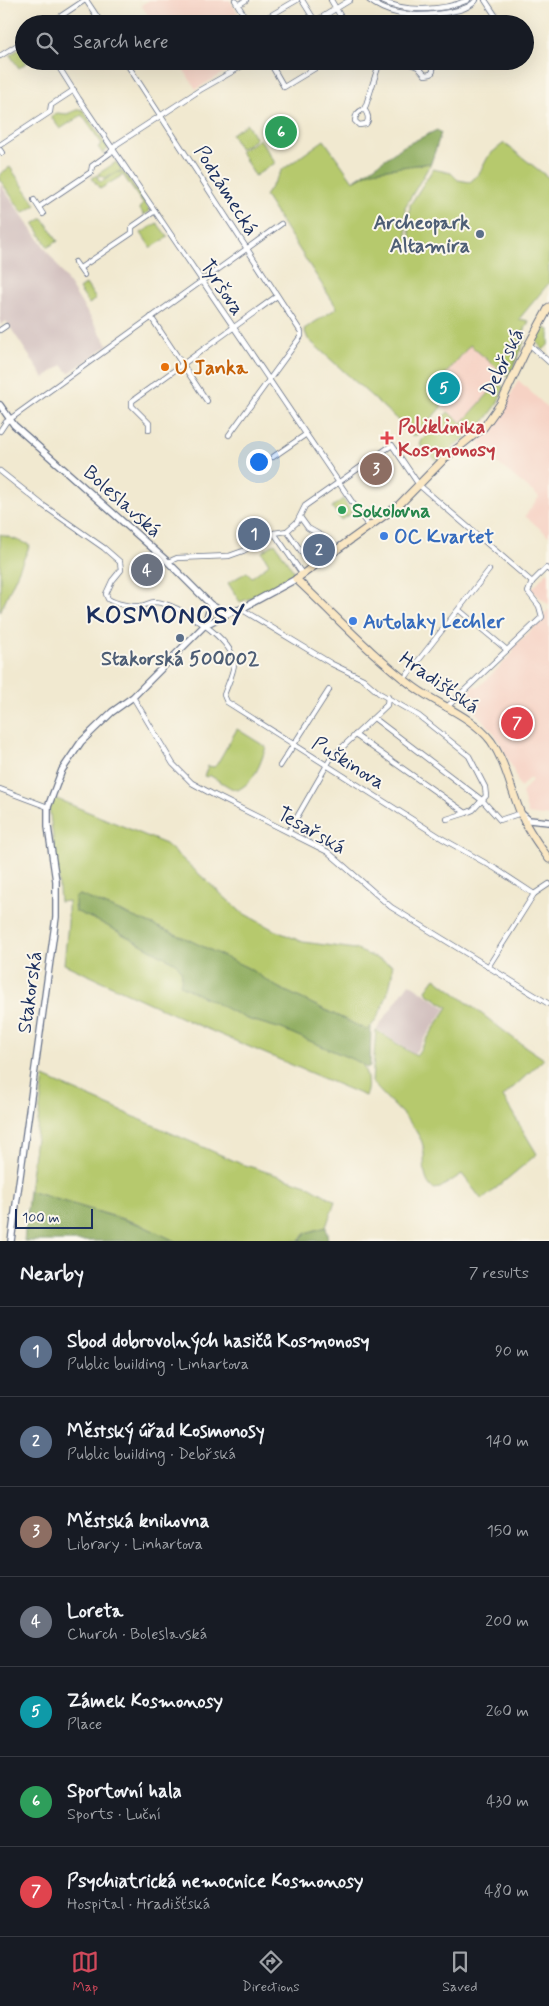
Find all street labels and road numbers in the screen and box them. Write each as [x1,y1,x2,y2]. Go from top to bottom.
street label: Podzámecká [187,140,264,241]
street label: Tyršova [193,254,250,321]
street label: Debřská [475,324,531,401]
street label: Boleslavská [77,460,167,545]
street label: Hradišťská [394,646,485,721]
street label: Puškinova [307,730,390,796]
street label: Tesařská [272,801,350,862]
street label: Stakorská [11,949,50,1035]

